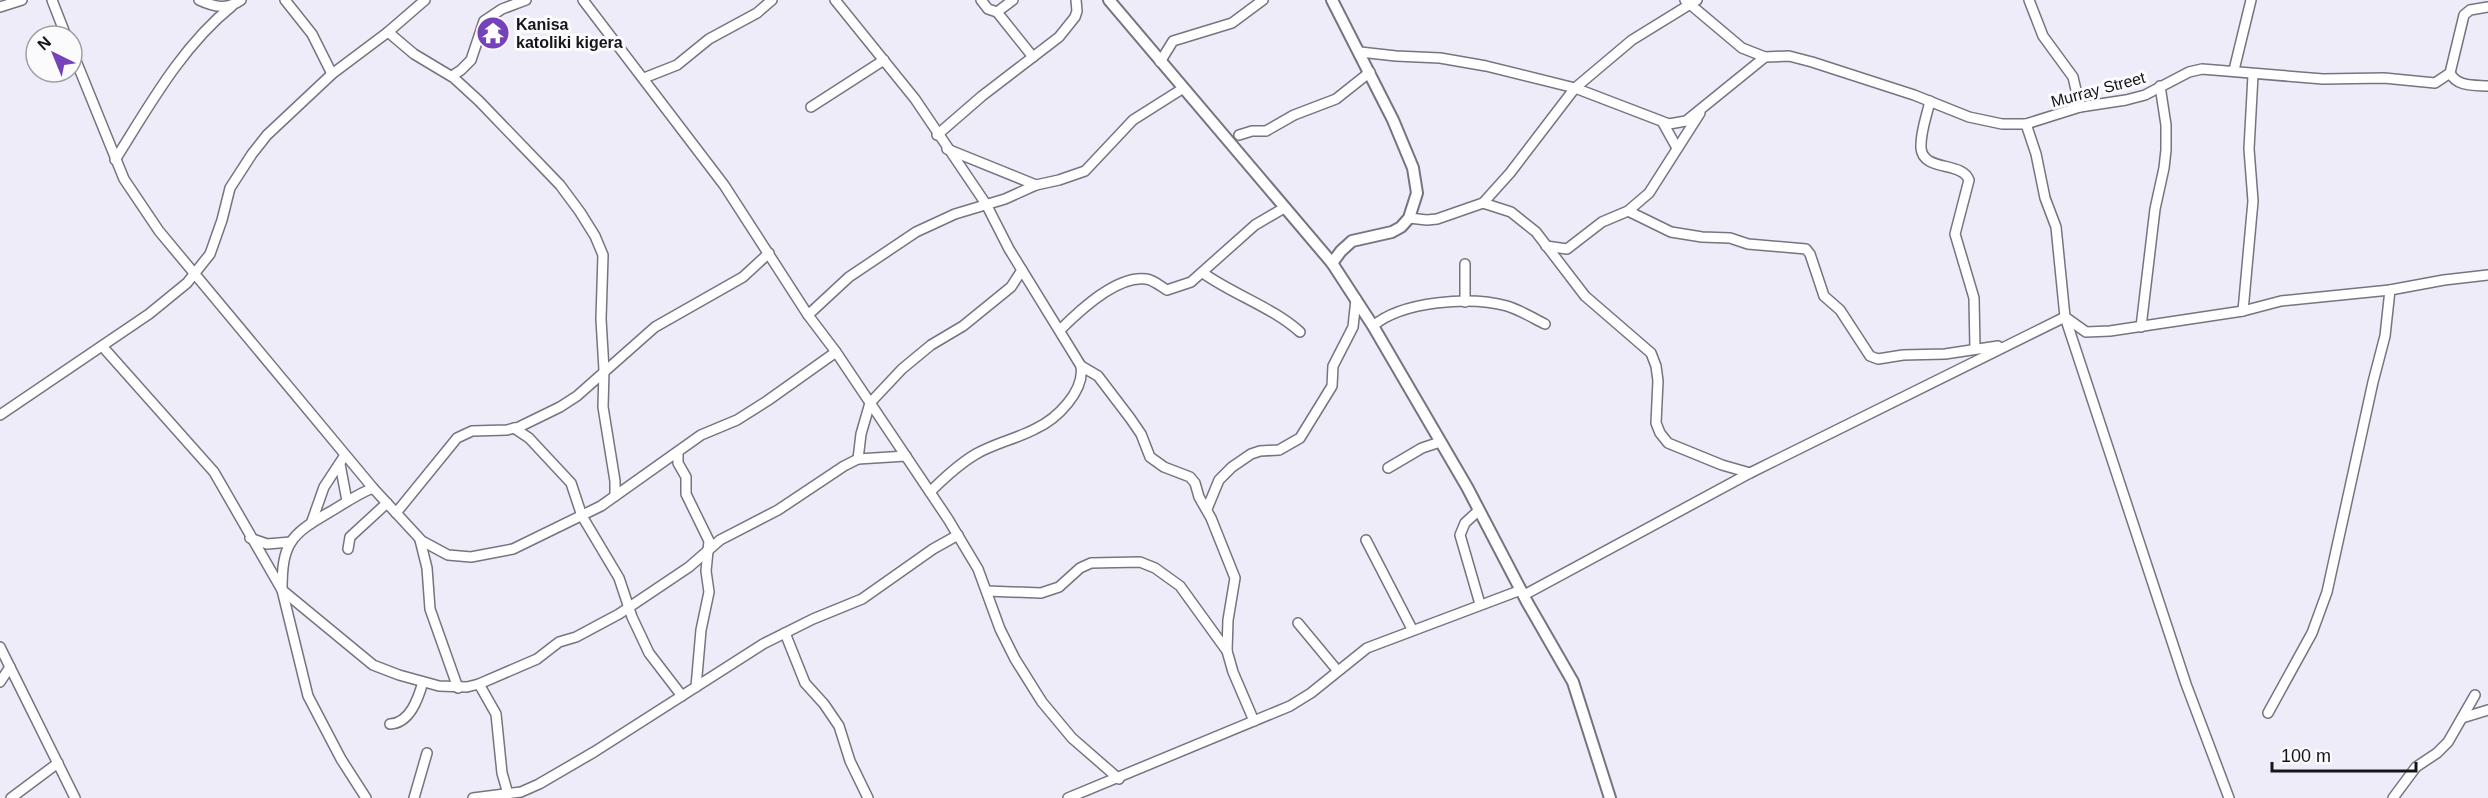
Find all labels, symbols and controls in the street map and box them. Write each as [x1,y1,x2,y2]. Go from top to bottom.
temple icon: Kanisa katoliki kigera [475,15,511,51]
place label: Kanisa katoliki kigera [516,16,623,51]
north arrow [24,24,84,84]
text: N [34,33,54,54]
street label: Murray Street [2049,69,2148,110]
scale bar [2272,735,2416,773]
text: 100 m [2281,746,2331,766]

